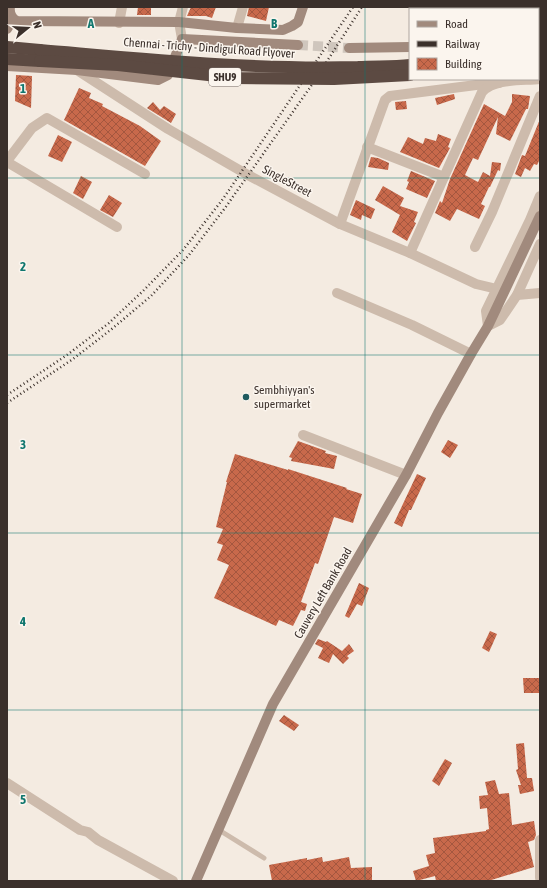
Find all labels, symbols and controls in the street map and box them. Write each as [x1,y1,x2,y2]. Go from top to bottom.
north arrow [8,8,48,48]
legend [409,8,539,80]
text: A [87,16,95,31]
text: B [271,16,278,31]
text: Road [445,17,468,31]
text: N [31,20,44,30]
street label: Chennai - Trichy - Dindigul Road Flyover [123,35,295,61]
text: Railway [445,37,480,51]
text: Building [445,57,483,71]
road number: SHU9 [209,68,241,86]
text: 1 [20,81,26,96]
street label: SingleStreet [260,162,314,200]
text: 2 [20,259,26,274]
place label: Sembhiyyan's supermarket [254,383,315,411]
marker: Sembhiyyan's supermarket [241,392,251,402]
text: 3 [20,437,26,452]
street label: Cauvery Left Bank Road [291,545,355,641]
text: 4 [19,614,26,629]
text: 5 [20,792,26,807]

